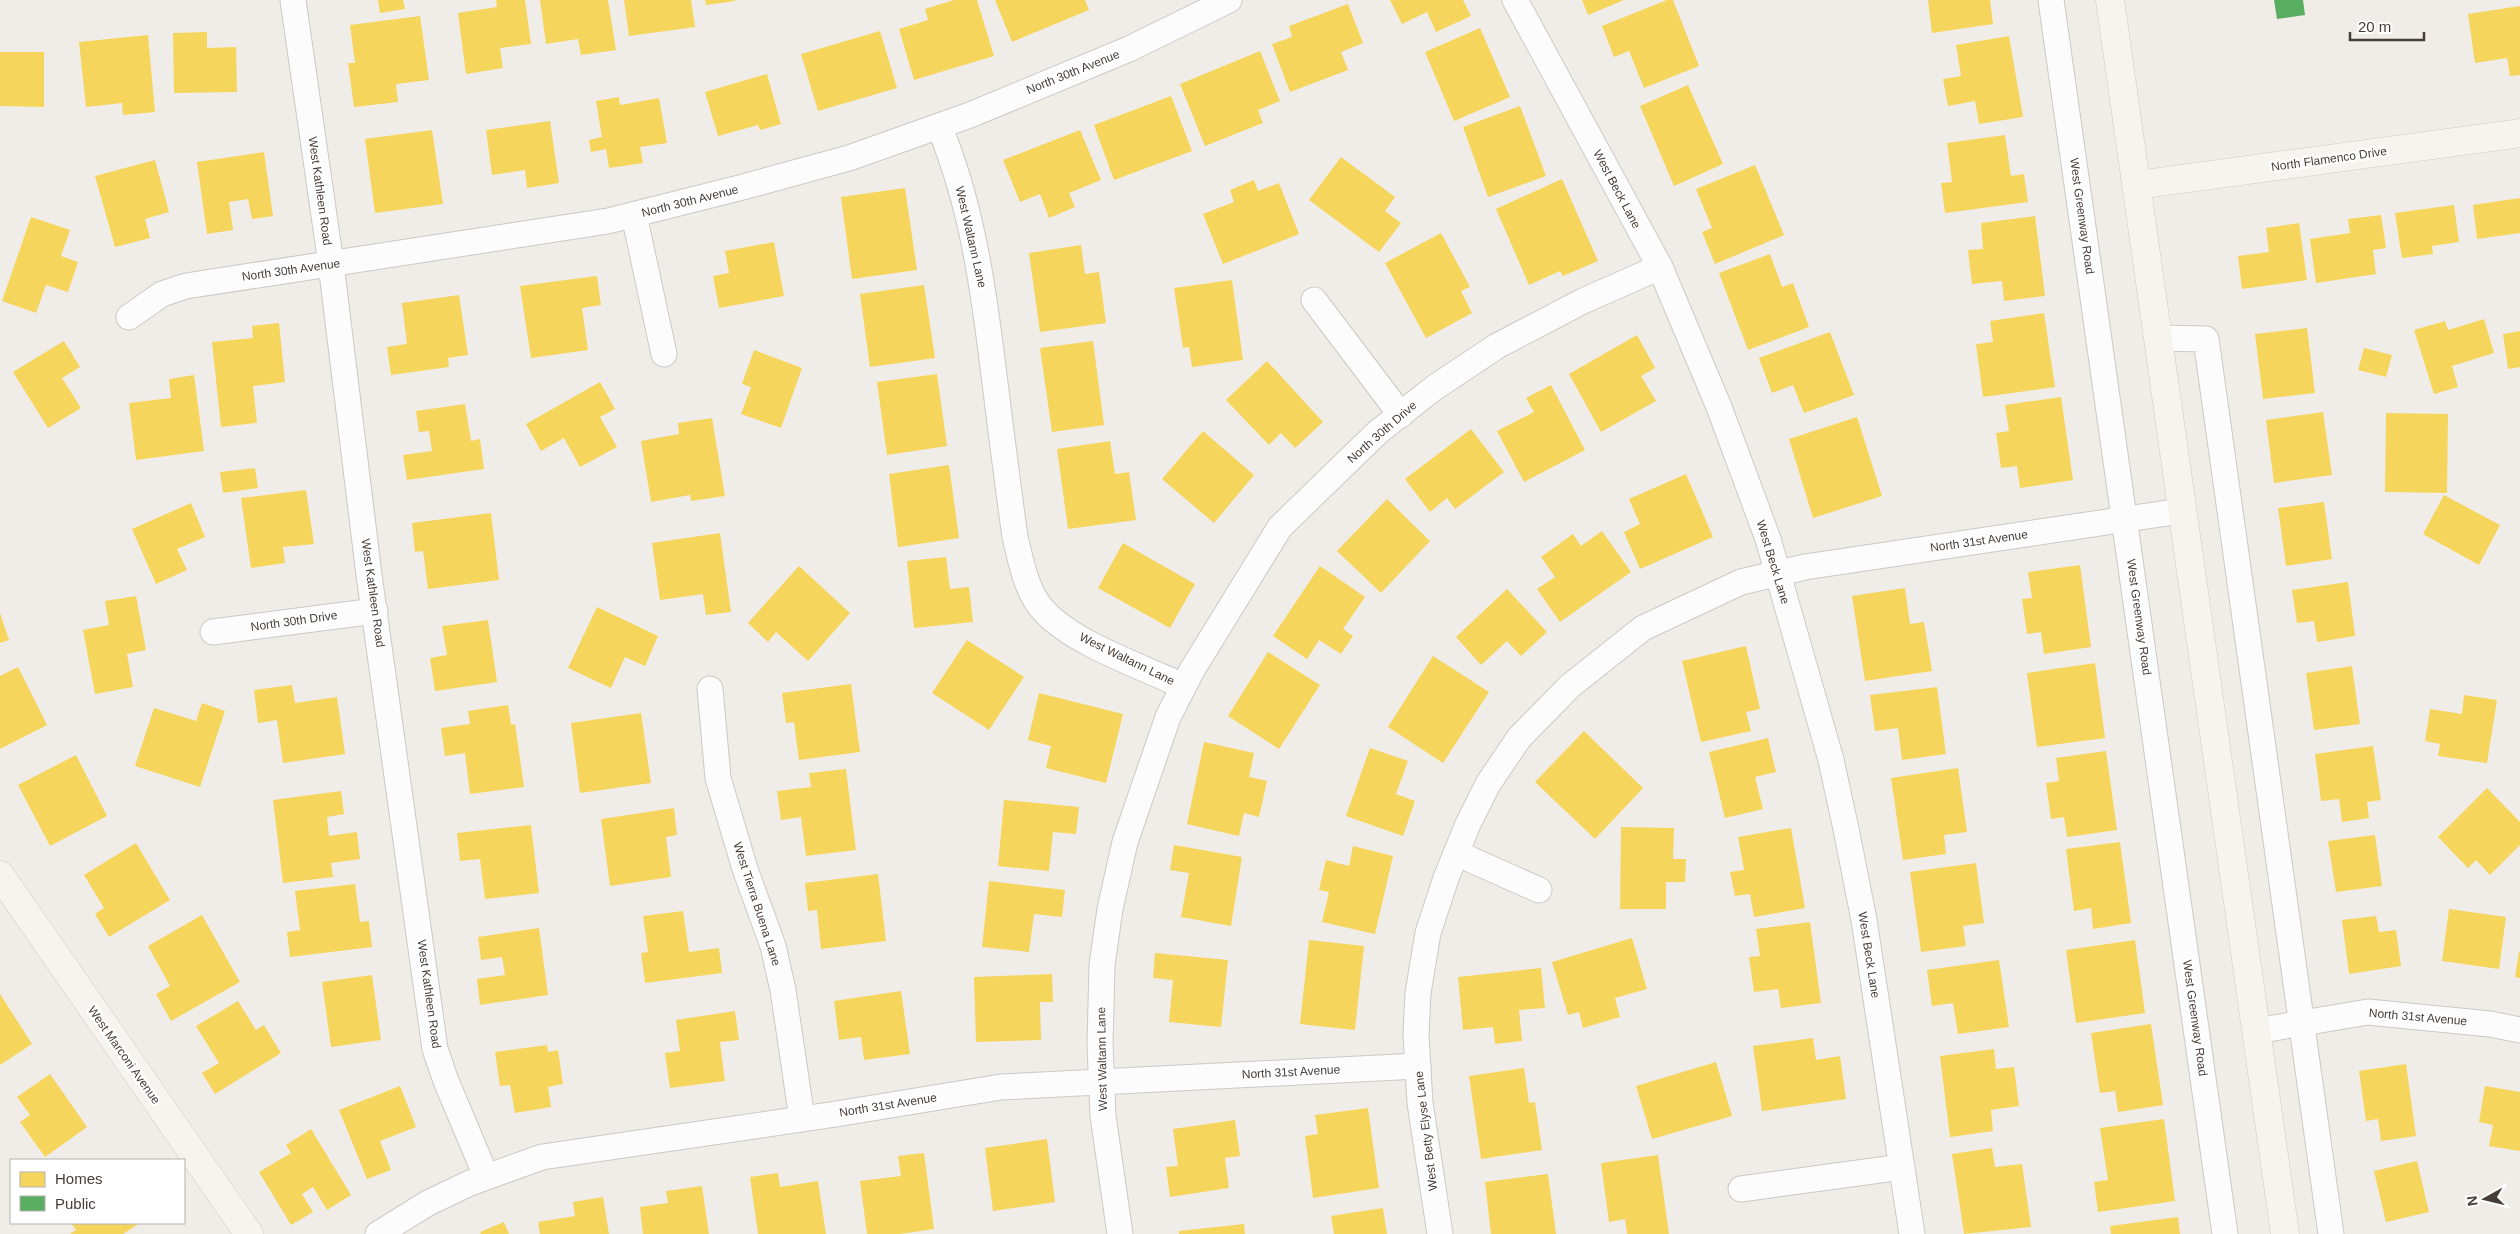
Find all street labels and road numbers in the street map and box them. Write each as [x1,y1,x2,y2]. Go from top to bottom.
street label: North 30th Avenue [1024,47,1122,97]
street label: West Kathleen Road [305,136,335,246]
street label: North Flamenco Drive [2270,144,2388,174]
street label: West Beck Lane [1590,147,1644,231]
street label: West Greenway Road [2067,157,2097,275]
street label: North 30th Avenue [640,182,740,220]
street label: West Waltann Lane [952,185,990,290]
street label: North 30th Avenue [241,256,341,284]
street label: North 30th Drive [1344,398,1420,466]
street label: West Beck Lane [1754,518,1793,606]
street label: North 31st Avenue [1929,527,2029,555]
street label: West Kathleen Road [358,538,388,648]
street label: West Greenway Road [2124,558,2154,676]
street label: North 30th Drive [250,608,339,634]
street label: West Waltann Lane [1077,630,1177,688]
street label: West Tierra Buena Lane [730,840,784,968]
street label: West Beck Lane [1855,911,1883,999]
street label: West Kathleen Road [414,939,444,1049]
street label: West Greenway Road [2180,959,2210,1077]
street label: West Marconi Avenue [85,1003,163,1107]
street label: North 31st Avenue [2368,1006,2468,1028]
street label: West Waltann Lane [1094,1007,1110,1111]
street label: North 31st Avenue [1241,1062,1341,1082]
street label: West Betty Elyse Lane [1412,1070,1440,1192]
street label: North 31st Avenue [838,1090,938,1120]

